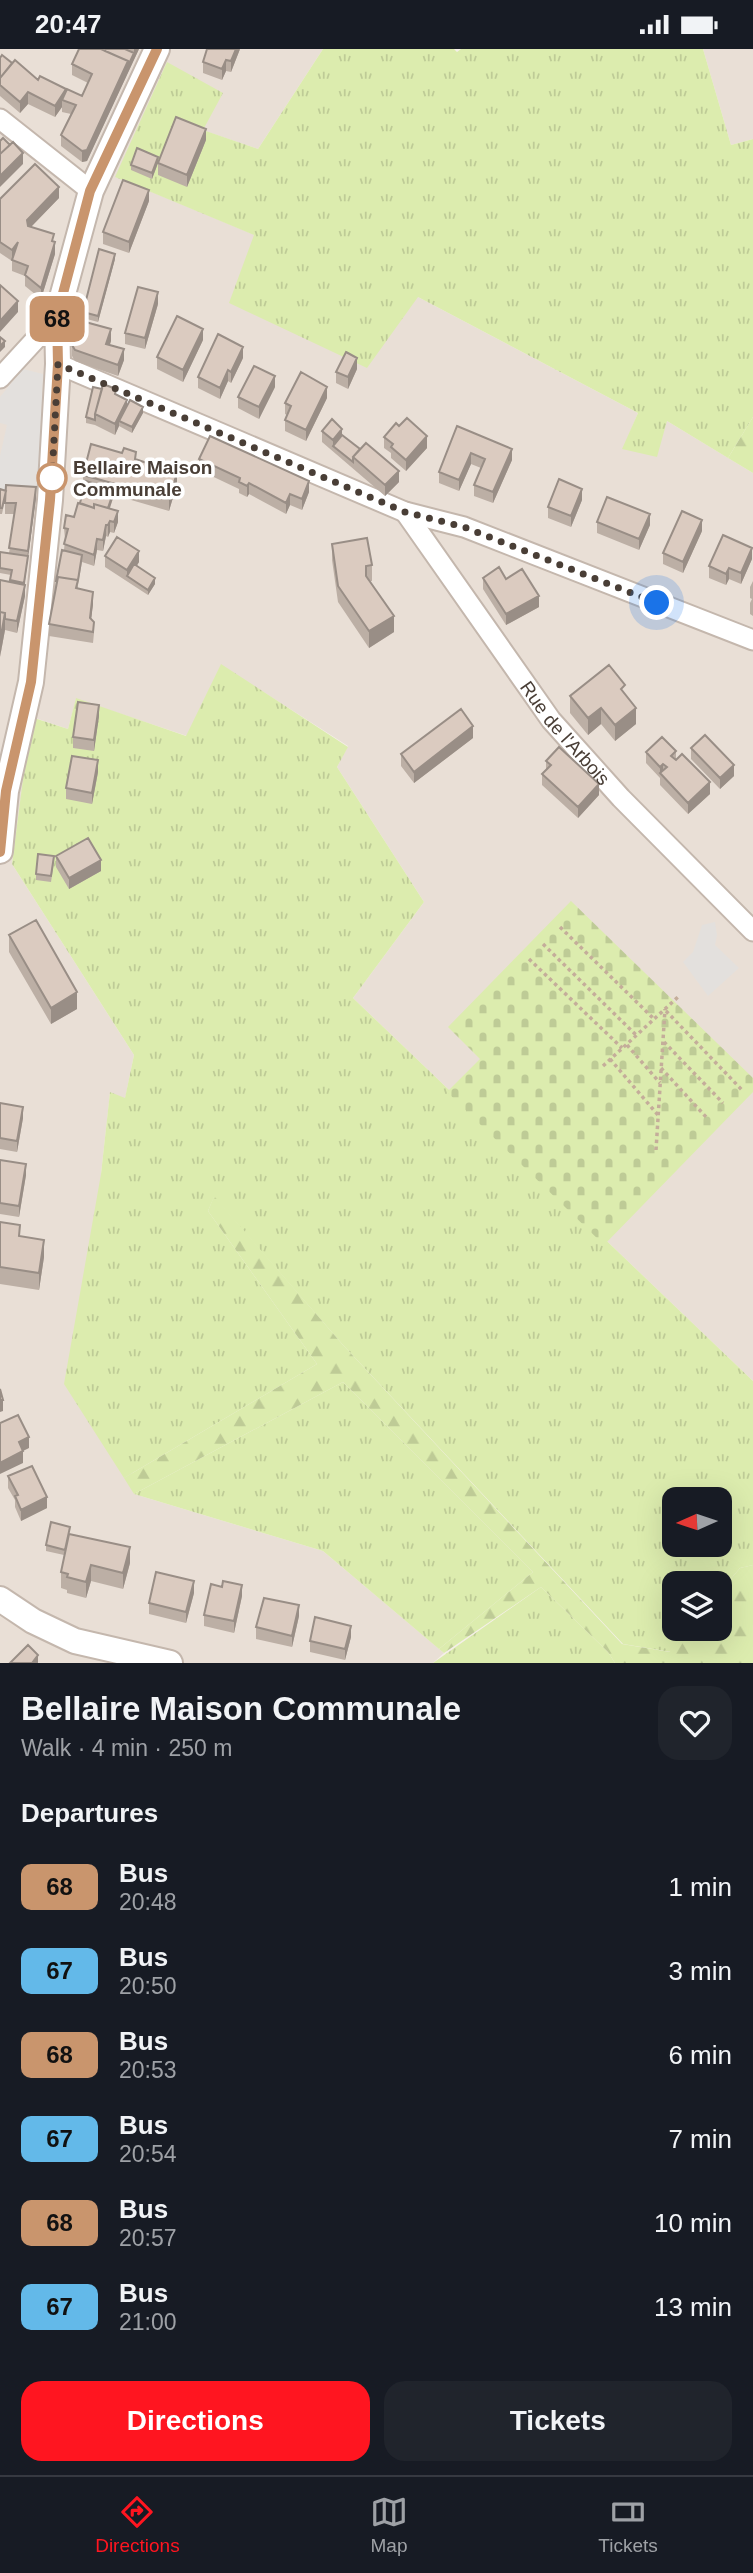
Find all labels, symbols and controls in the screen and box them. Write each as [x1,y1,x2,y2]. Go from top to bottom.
text: 20:47 [35,9,102,39]
line badge: 68 [25,296,88,342]
text: 68 [44,305,70,332]
place label: Bellaire Maison Communale [73,457,212,500]
marker: Bellaire Maison Communale [37,463,67,493]
your location [639,585,674,620]
street label: Rue de l'Arbois [516,677,614,789]
north arrow [662,1487,732,1557]
map controls [662,1487,732,1641]
button: layers [662,1571,732,1641]
button: heart [658,1686,732,1760]
text: Bellaire Maison Communale [21,1690,461,1727]
text: Walk · 4 min · 250 m [21,1735,232,1761]
text: Departures [21,1798,158,1828]
text: Bus [119,1858,168,1888]
text: 1 min [668,1872,732,1902]
text: 68 [46,1873,73,1900]
text: 20:48 [119,1889,177,1915]
text: Bus [119,1942,168,1972]
text: 3 min [668,1956,732,1986]
text: 67 [46,1957,73,1984]
text: 20:50 [119,1973,177,1999]
text: Bus [119,2026,168,2056]
text: 6 min [668,2040,732,2070]
text: 68 [46,2041,73,2068]
text: 20:53 [119,2057,177,2083]
text: Bus [119,2110,168,2140]
text: 7 min [668,2124,732,2154]
text: 67 [46,2125,73,2152]
text: 20:54 [119,2141,177,2167]
text: Bus [119,2194,168,2224]
text: 10 min [654,2208,732,2238]
text: 68 [46,2209,73,2236]
text: 20:57 [119,2225,177,2251]
text: Bus [119,2278,168,2308]
text: 13 min [654,2292,732,2322]
text: 67 [46,2293,73,2320]
text: 21:00 [119,2309,177,2335]
button: Directions [21,2381,370,2461]
button: Tickets [384,2381,732,2461]
tab: Directions [95,2493,180,2557]
tab: Map [370,2493,408,2557]
tab: Tickets [598,2493,658,2557]

